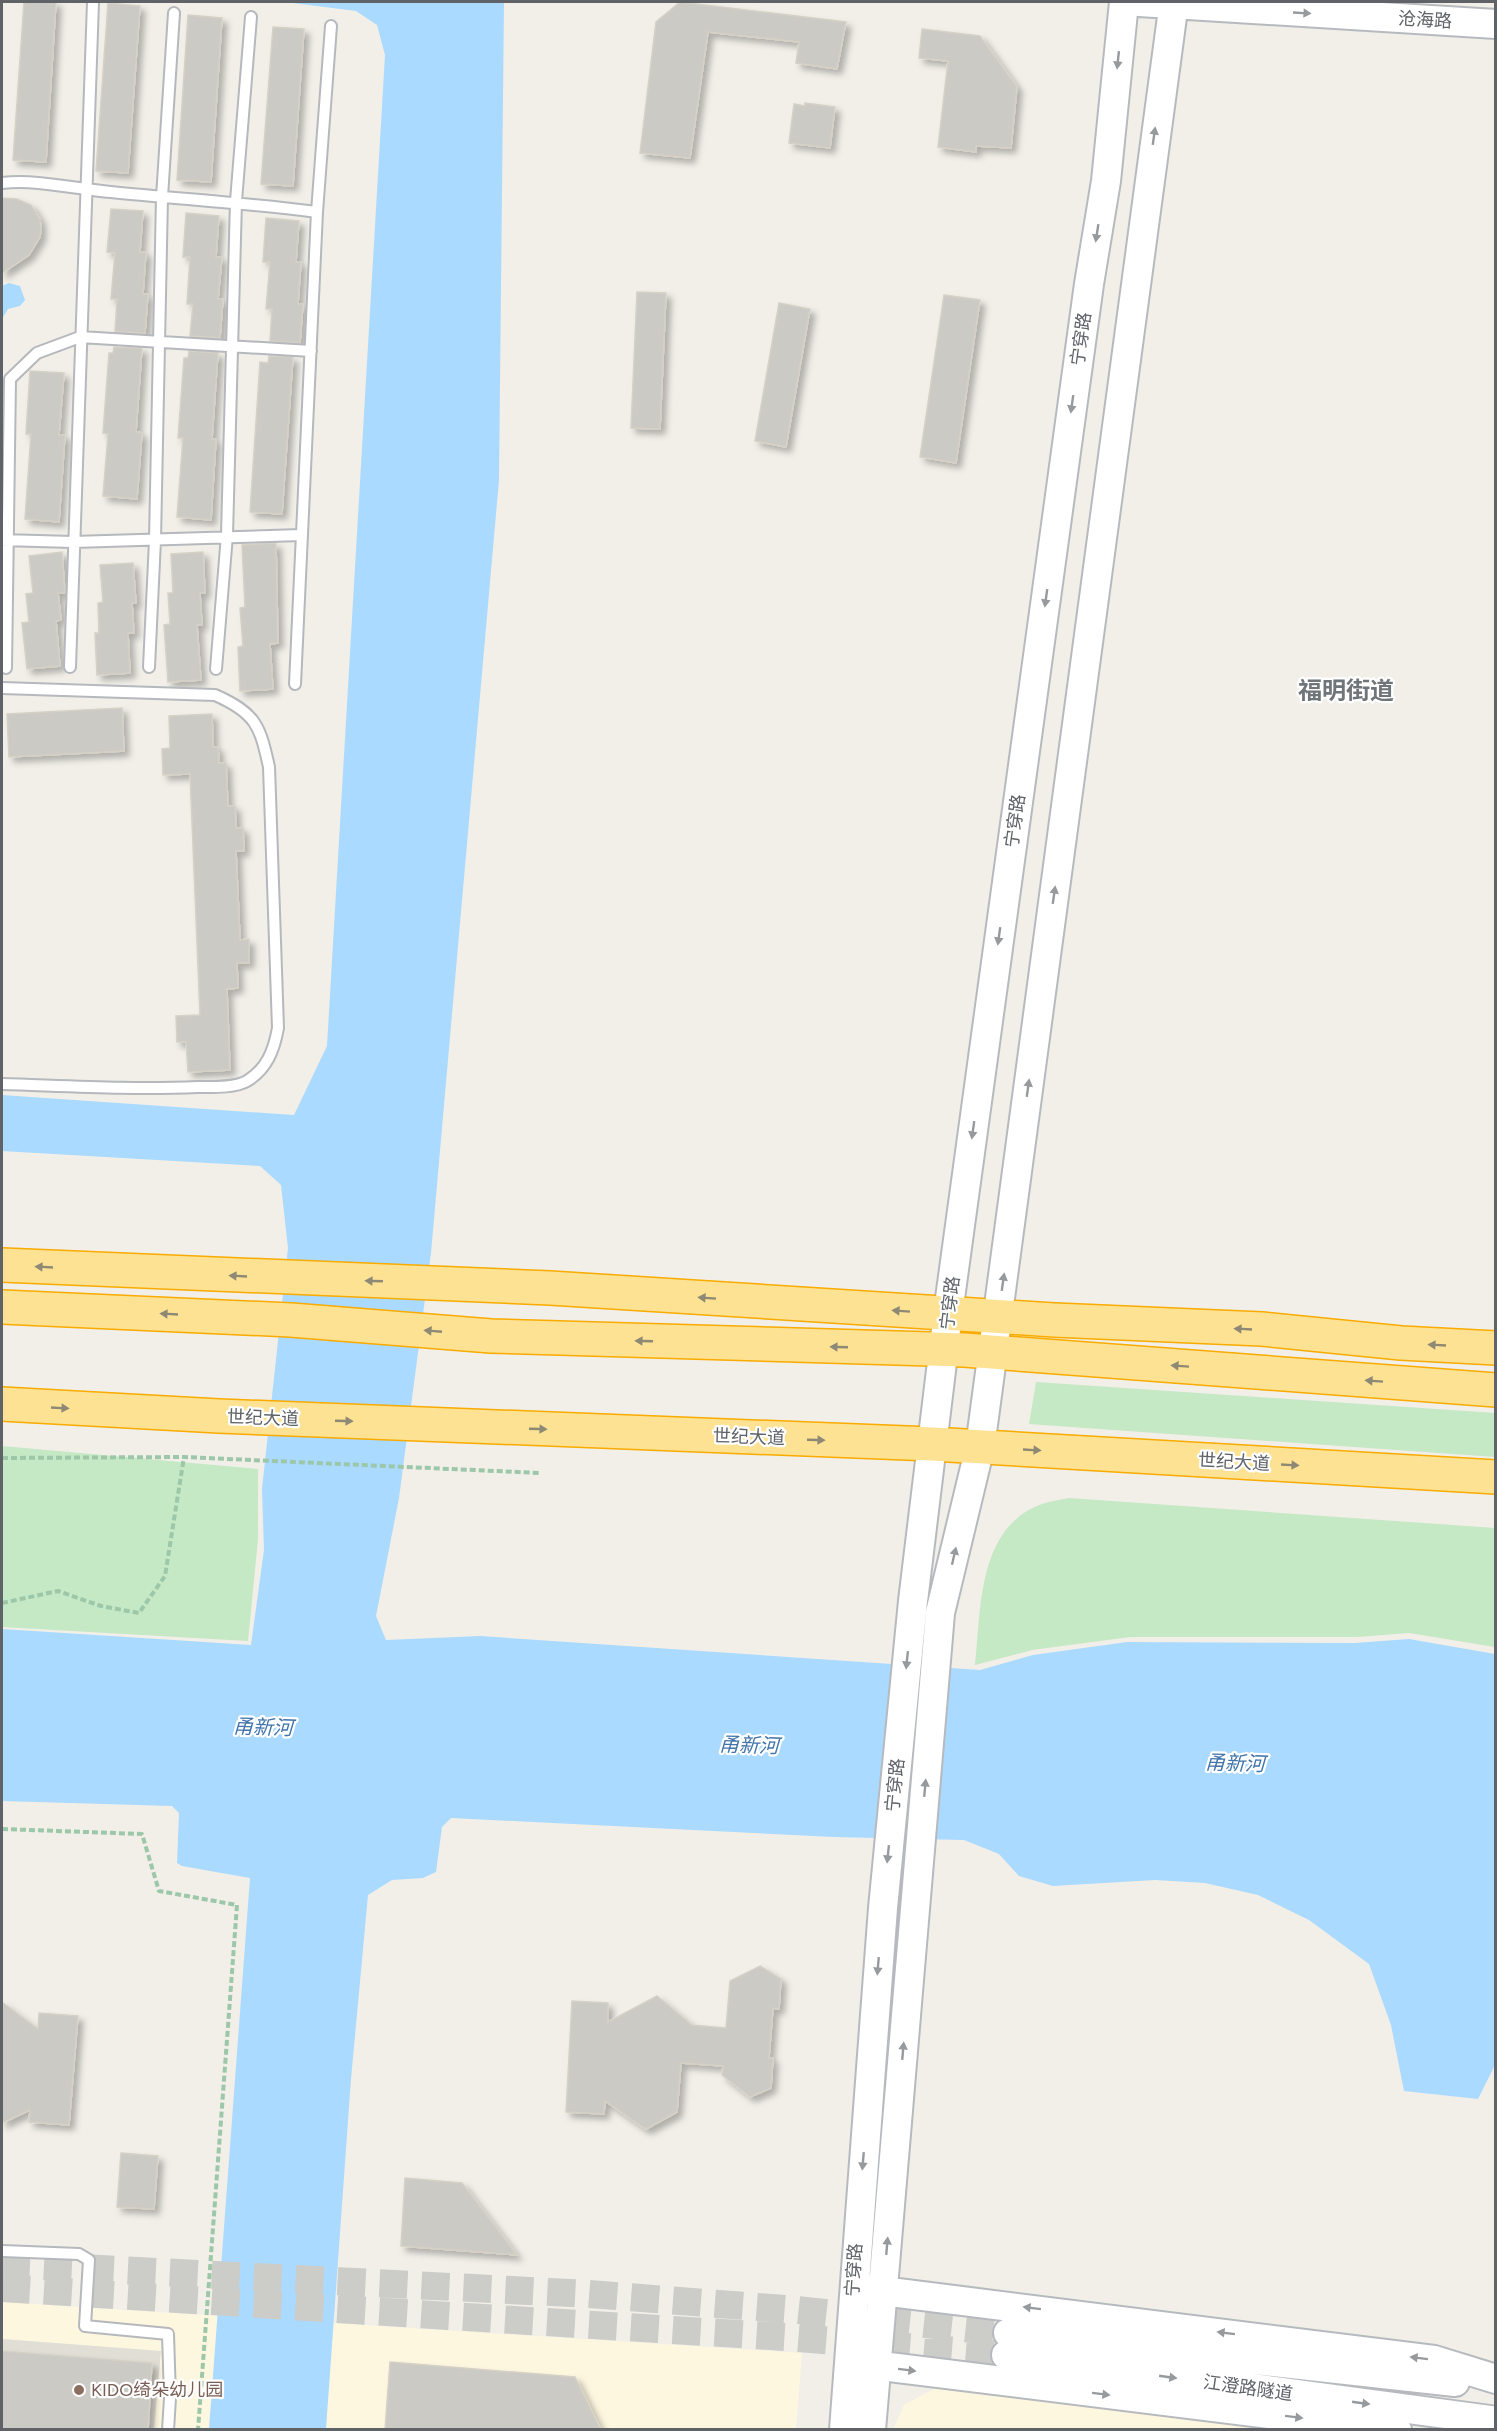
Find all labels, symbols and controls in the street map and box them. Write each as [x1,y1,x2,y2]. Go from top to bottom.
one-way arrow [1293,8,1312,17]
street label: 沧海路 [1397,8,1453,32]
one-way arrow [1113,50,1123,69]
one-way arrow [1150,126,1159,145]
one-way arrow [1092,223,1101,242]
street label: 宁穿路 [1066,311,1096,367]
one-way arrow [1068,395,1077,414]
one-way arrow [1041,588,1050,607]
district label: 福明街道 [1298,676,1394,705]
street label: 宁穿路 [1000,793,1030,849]
one-way arrow [1049,886,1059,905]
one-way arrow [995,927,1004,946]
one-way arrow [1024,1079,1033,1098]
one-way arrow [968,1120,978,1139]
one-way arrow [34,1262,53,1271]
one-way arrow [229,1271,248,1280]
one-way arrow [998,1272,1008,1291]
street label: 宁穿路 [936,1275,964,1331]
one-way arrow [365,1277,384,1286]
one-way arrow [697,1293,716,1303]
one-way arrow [892,1306,911,1315]
one-way arrow [160,1310,179,1319]
one-way arrow [1233,1324,1252,1333]
one-way arrow [423,1326,442,1336]
one-way arrow [634,1336,653,1345]
one-way arrow [1428,1340,1447,1349]
one-way arrow [829,1342,848,1352]
one-way arrow [1170,1361,1189,1371]
one-way arrow [1365,1376,1384,1386]
one-way arrow [50,1403,69,1412]
street label: 世纪大道 [227,1406,299,1430]
one-way arrow [335,1417,354,1426]
one-way arrow [528,1424,547,1433]
street label: 世纪大道 [713,1425,785,1449]
one-way arrow [807,1435,826,1444]
one-way arrow [1023,1445,1042,1454]
street label: 世纪大道 [1197,1449,1271,1475]
one-way arrow [1280,1460,1299,1469]
one-way arrow [949,1547,959,1565]
one-way arrow [902,1650,912,1669]
water label: 甬新河 [233,1714,297,1740]
water label: 甬新河 [719,1732,783,1758]
water label: 甬新河 [1205,1750,1269,1776]
street label: 宁穿路 [881,1757,909,1813]
one-way arrow [920,1779,930,1798]
one-way arrow [883,1844,893,1863]
one-way arrow [873,1957,883,1976]
one-way arrow [898,2042,908,2061]
one-way arrow [858,2151,867,2170]
one-way arrow [882,2236,892,2255]
street label: 宁穿路 [841,2242,867,2298]
one-way arrow [1023,2304,1042,2313]
one-way arrow [1216,2328,1235,2338]
one-way arrow [1409,2353,1428,2362]
one-way arrow [898,2366,917,2375]
street label: 江澄路隧道 [1202,2371,1294,2405]
one-way arrow [1158,2372,1177,2382]
place label: KIDO绮朵幼儿园 [91,2379,223,2401]
marker: KIDO绮朵幼儿园 [72,2383,86,2397]
one-way arrow [1091,2389,1110,2399]
one-way arrow [1351,2398,1370,2407]
one-way arrow [1285,2412,1304,2422]

